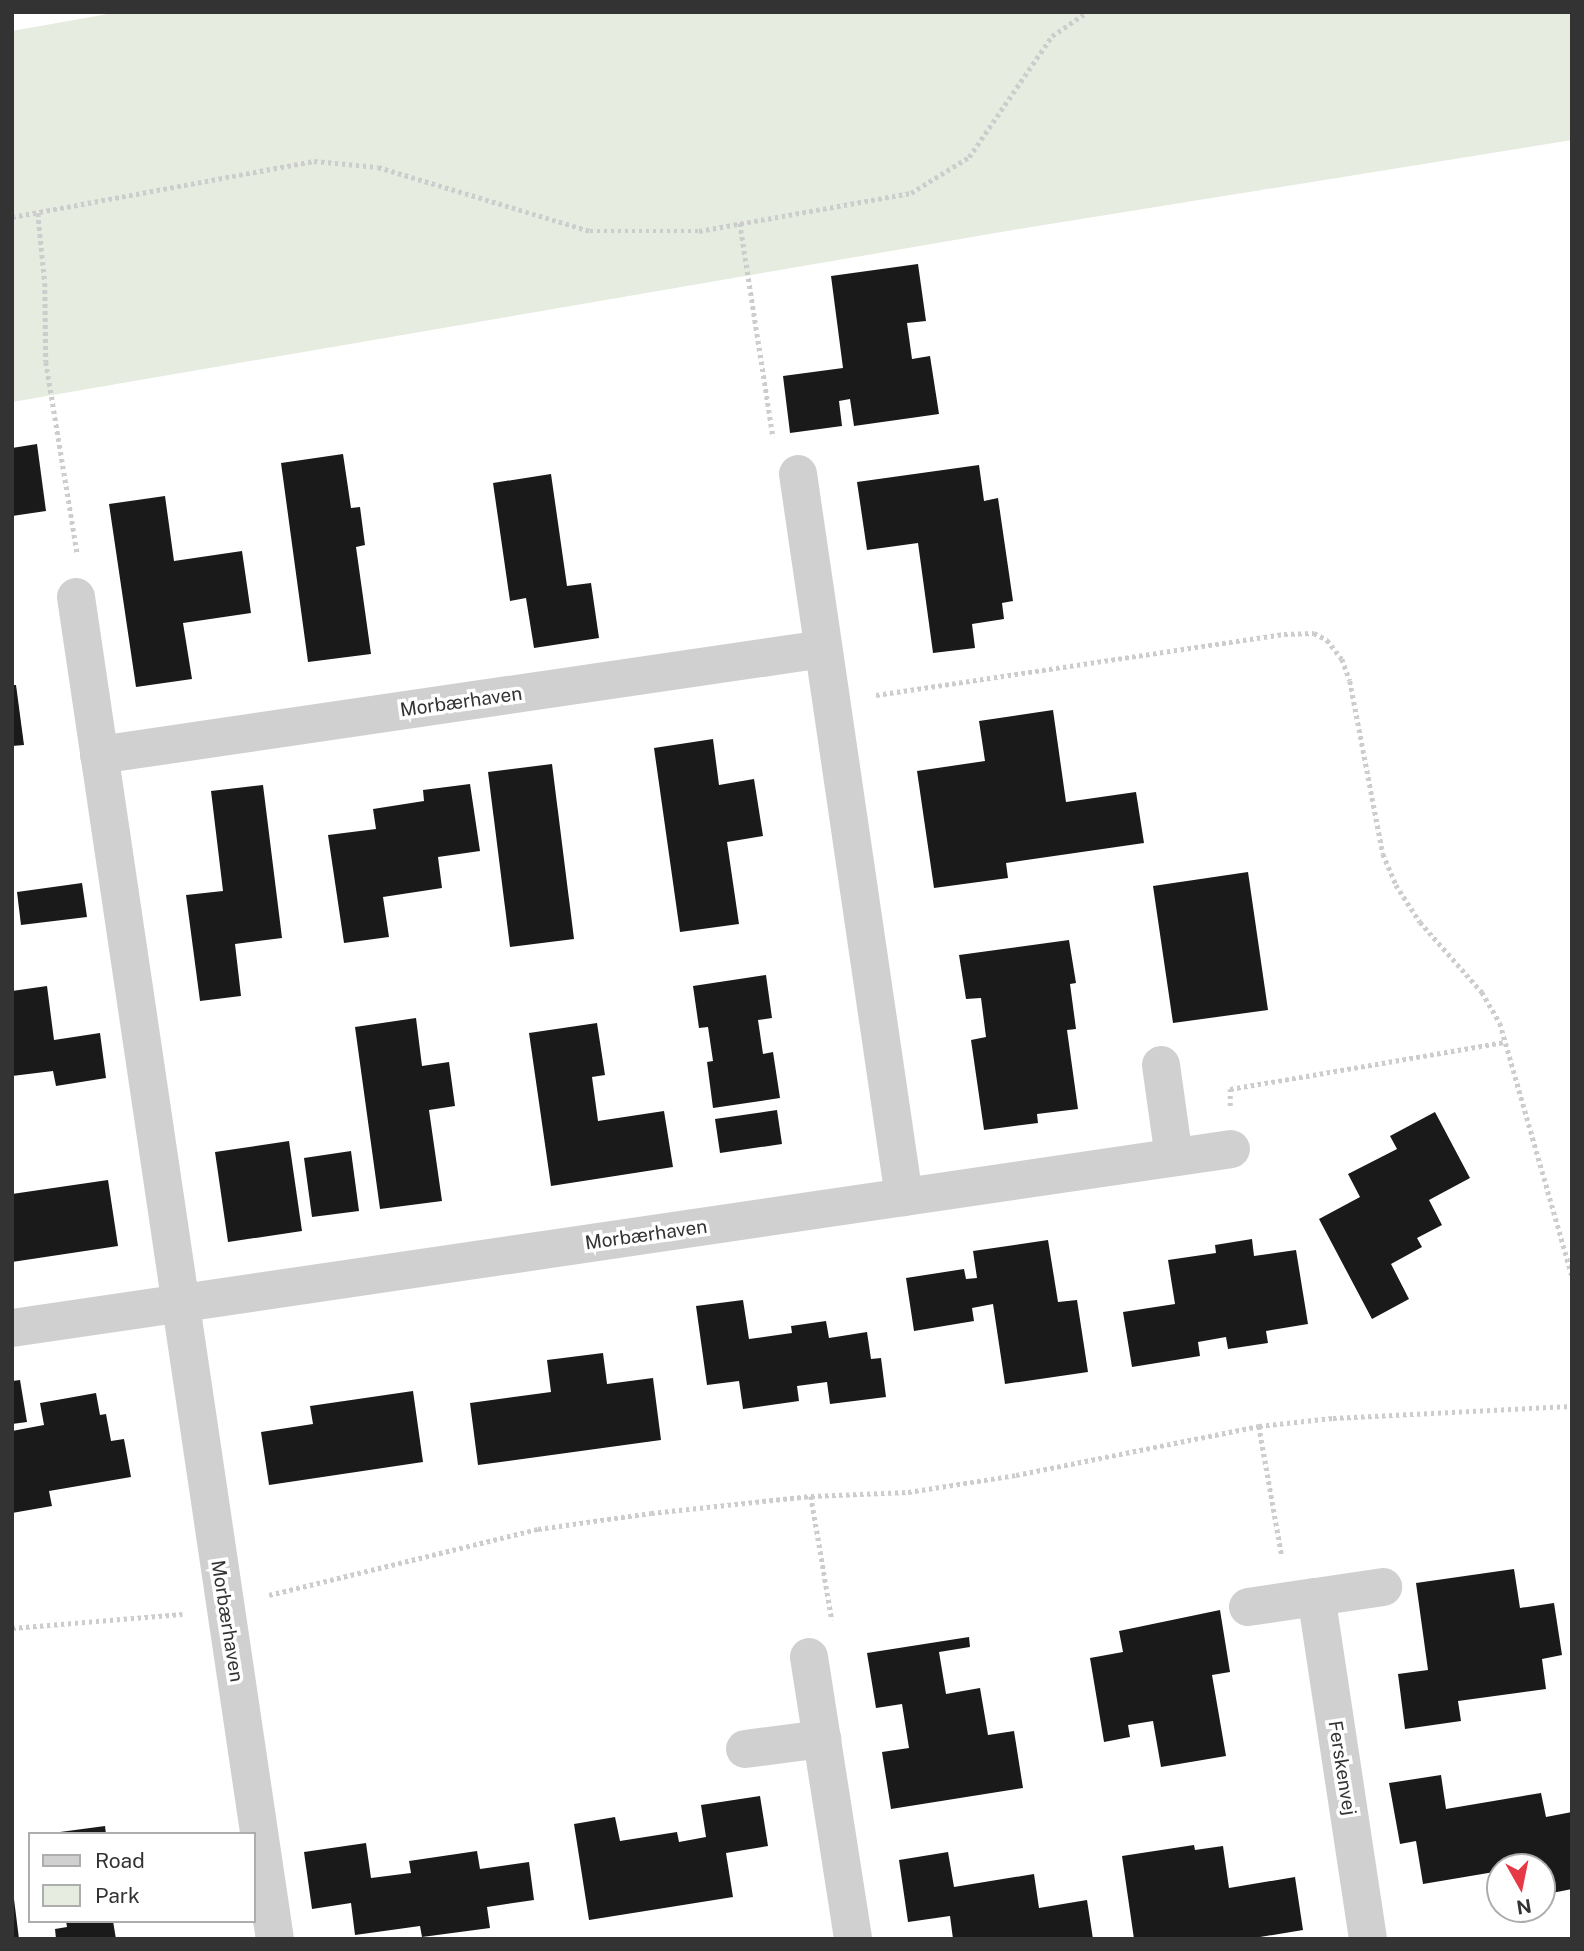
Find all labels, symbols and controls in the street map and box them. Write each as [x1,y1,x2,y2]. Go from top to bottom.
street label: Morbærhaven [398,682,524,722]
street label: Morbærhaven [583,1215,709,1255]
street label: Morbærhaven [206,1558,248,1684]
street label: Ferskenvej [1323,1719,1361,1817]
legend [28,1832,256,1923]
text: Road [95,1848,145,1873]
north arrow [1486,1853,1556,1923]
text: Park [95,1883,140,1908]
text: N [1515,1895,1533,1919]

